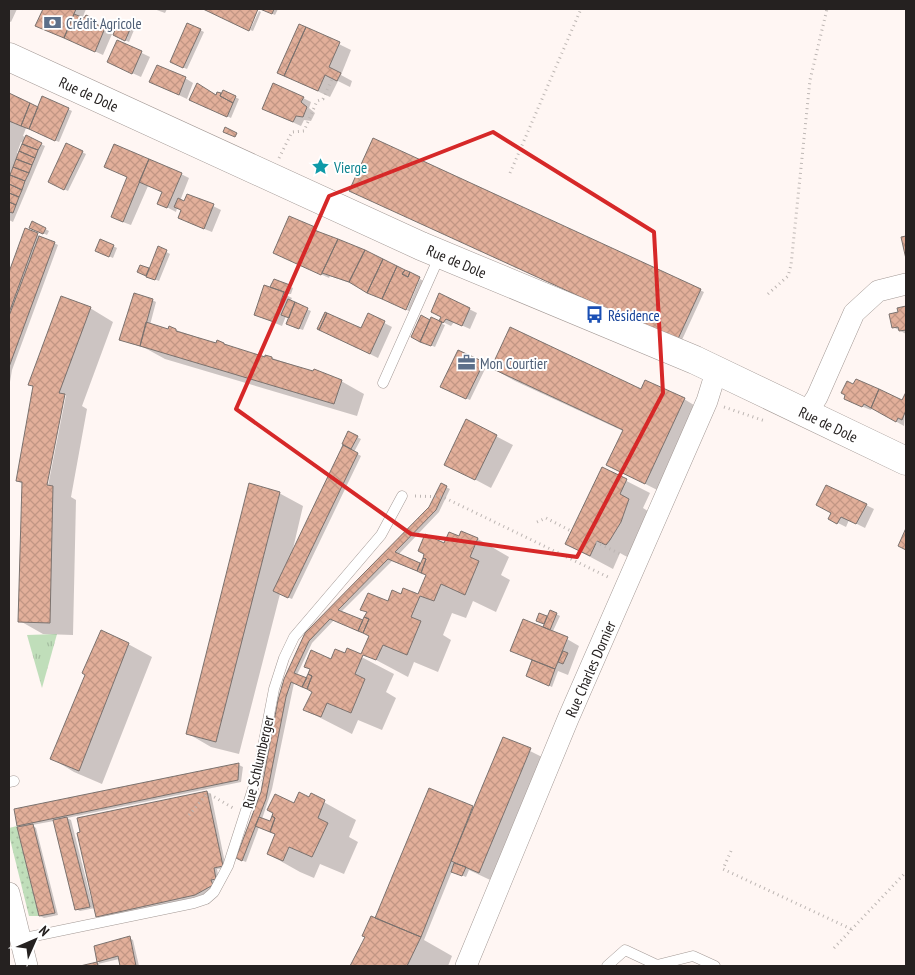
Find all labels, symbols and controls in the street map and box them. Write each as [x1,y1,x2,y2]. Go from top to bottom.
bank icon: Crédit Agricole [42,13,62,33]
place label: Crédit Agricole [66,14,142,33]
street label: Rue de Dole [56,72,122,115]
place icon: Vierge [310,157,330,177]
place label: Vierge [333,158,367,177]
street label: Rue de Dole [424,240,490,282]
bus stop icon: Résidence [584,305,604,325]
place label: Résidence [608,306,660,325]
office icon: Mon Courtier [456,353,476,373]
place label: Mon Courtier [480,354,548,373]
street label: Rue de Dole [796,402,861,446]
street label: Rue Charles Dornier [561,617,620,720]
street label: Rue Schlumberger [238,713,278,810]
north arrow [10,915,60,965]
text: N [35,922,53,940]

